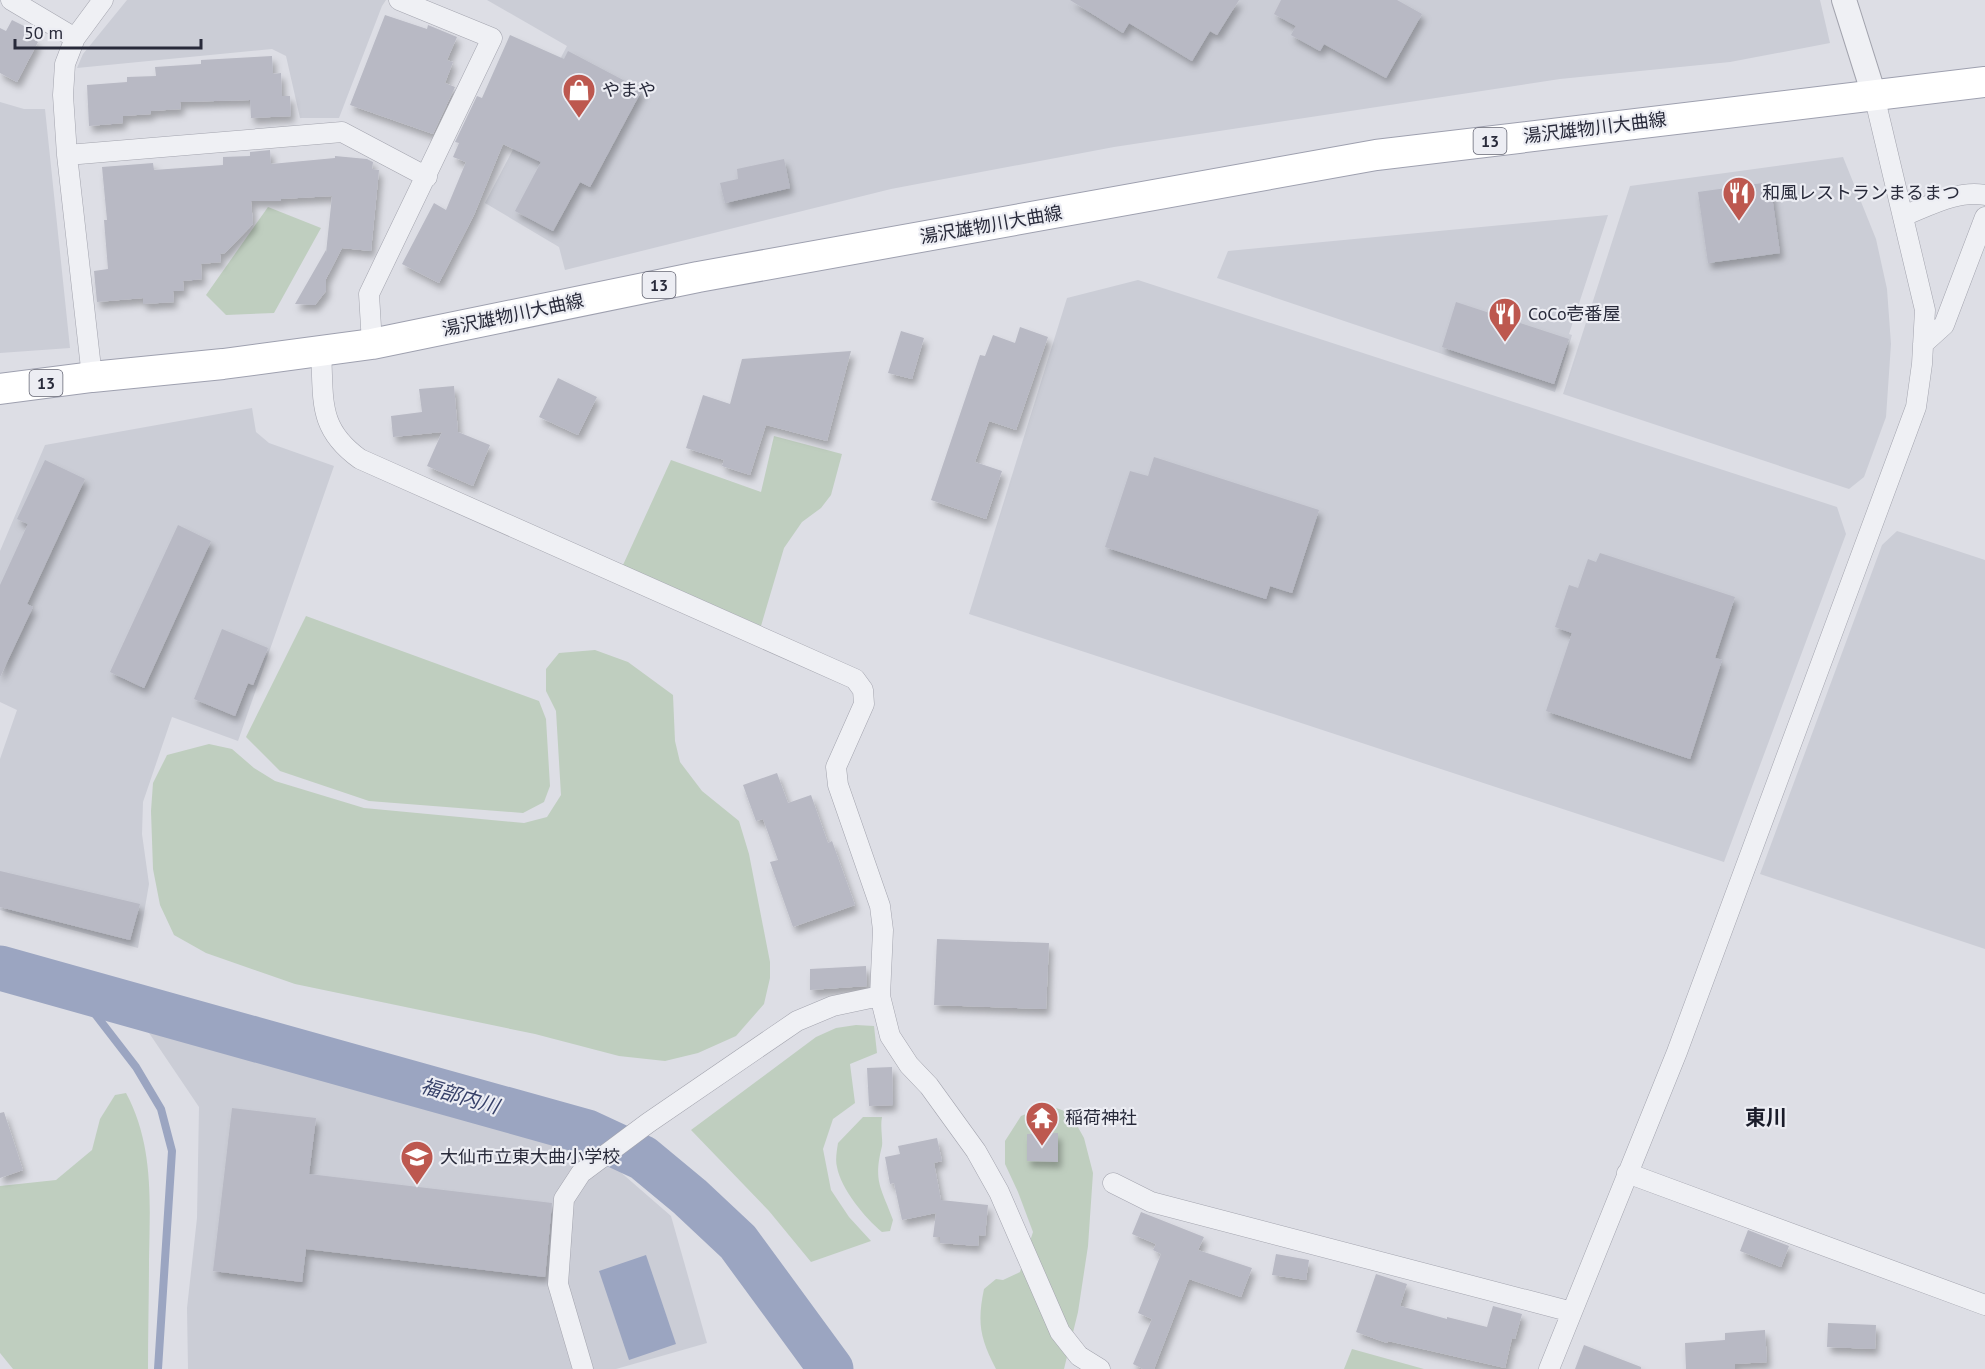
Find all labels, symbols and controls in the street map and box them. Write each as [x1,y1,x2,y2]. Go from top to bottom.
scale bar [15,12,201,50]
text: 50 m [24,21,63,44]
shop icon: やまや [561,72,597,119]
place label: やまや [602,78,656,101]
street label: 湯沢雄物川大曲線 [1522,107,1668,148]
road number: 13 [1474,128,1506,154]
restaurant icon: 和風レストランまるまつ [1721,175,1757,222]
place label: 和風レストランまるまつ [1762,181,1960,204]
street label: 湯沢雄物川大曲線 [918,201,1064,248]
road number: 13 [642,272,676,298]
street label: 湯沢雄物川大曲線 [440,288,586,341]
restaurant icon: CoCo壱番屋 [1487,296,1523,343]
place label: CoCo壱番屋 [1528,302,1621,325]
road number: 13 [30,370,63,396]
water label: 福部内川 [418,1072,504,1120]
temple icon: 稲荷神社 [1024,1100,1060,1147]
district label: 東川 [1745,1104,1787,1131]
place label: 稲荷神社 [1065,1106,1137,1129]
school or university icon: 大仙市立東大曲小学校 [399,1139,435,1186]
place label: 大仙市立東大曲小学校 [440,1145,620,1168]

